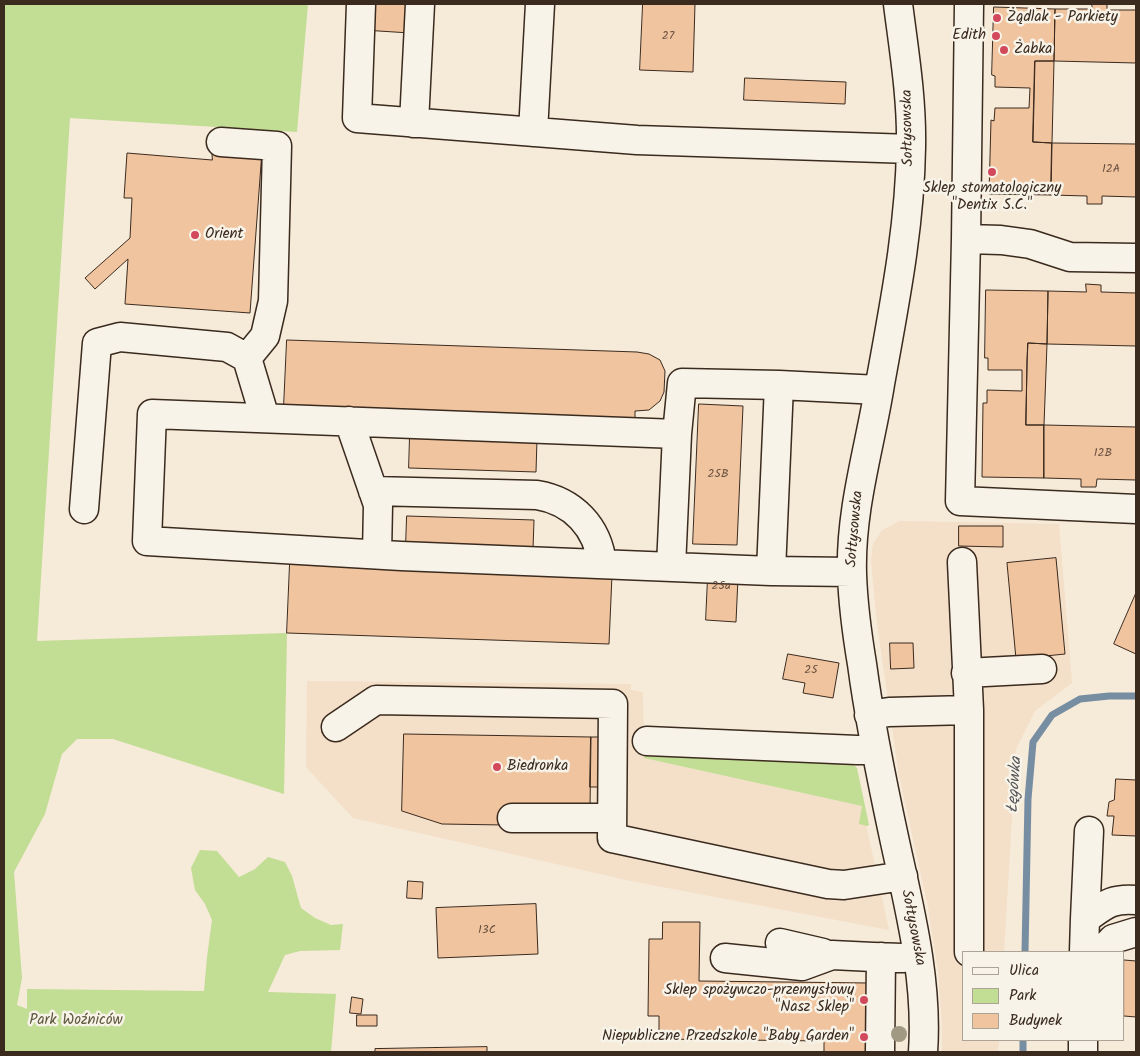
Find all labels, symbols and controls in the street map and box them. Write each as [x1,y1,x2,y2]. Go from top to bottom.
place label: Żądlak - Parkiety [1007,9,1118,27]
marker: Żądlak - Parkiety [991,12,1003,24]
place label: Edith [952,27,986,45]
house number: 27 [662,30,674,44]
marker: Edith [990,30,1002,42]
place label: Żabka [1014,41,1052,59]
marker: Żabka [998,44,1010,56]
street label: Sołtysowska [899,89,919,167]
house number: 12A [1102,163,1120,177]
marker: Sklep stomatologiczny "Dentix S.C." [986,166,998,178]
place label: Sklep stomatologiczny "Dentix S.C." [923,180,1061,215]
place label: Orient [205,226,243,244]
marker: Orient [189,229,201,241]
house number: 12B [1094,447,1112,461]
house number: 25B [707,468,729,482]
street label: Sołtysowska [844,490,868,568]
house number: 25a [711,580,731,594]
house number: 25 [804,664,818,678]
water label: Łęgówka [1004,756,1028,814]
place label: Biedronka [507,758,568,776]
marker: Biedronka [491,761,503,773]
street label: Sołtysowska [896,889,928,967]
house number: 13C [478,924,496,938]
legend [962,951,1125,1041]
text: Ulica [1009,959,1039,983]
place label: Sklep spożywczo-przemysłowy "Nasz Sklep" [664,982,854,1017]
text: Park [1009,984,1036,1008]
marker: Sklep spożywczo-przemysłowy "Nasz Sklep" [858,994,870,1006]
text: Budynek [1009,1009,1062,1033]
park label: Park Woźniców [29,1012,123,1030]
place label: Niepubliczne Przedszkole "Baby Garden" [602,1028,854,1046]
marker: Niepubliczne Przedszkole "Baby Garden" [858,1031,870,1043]

